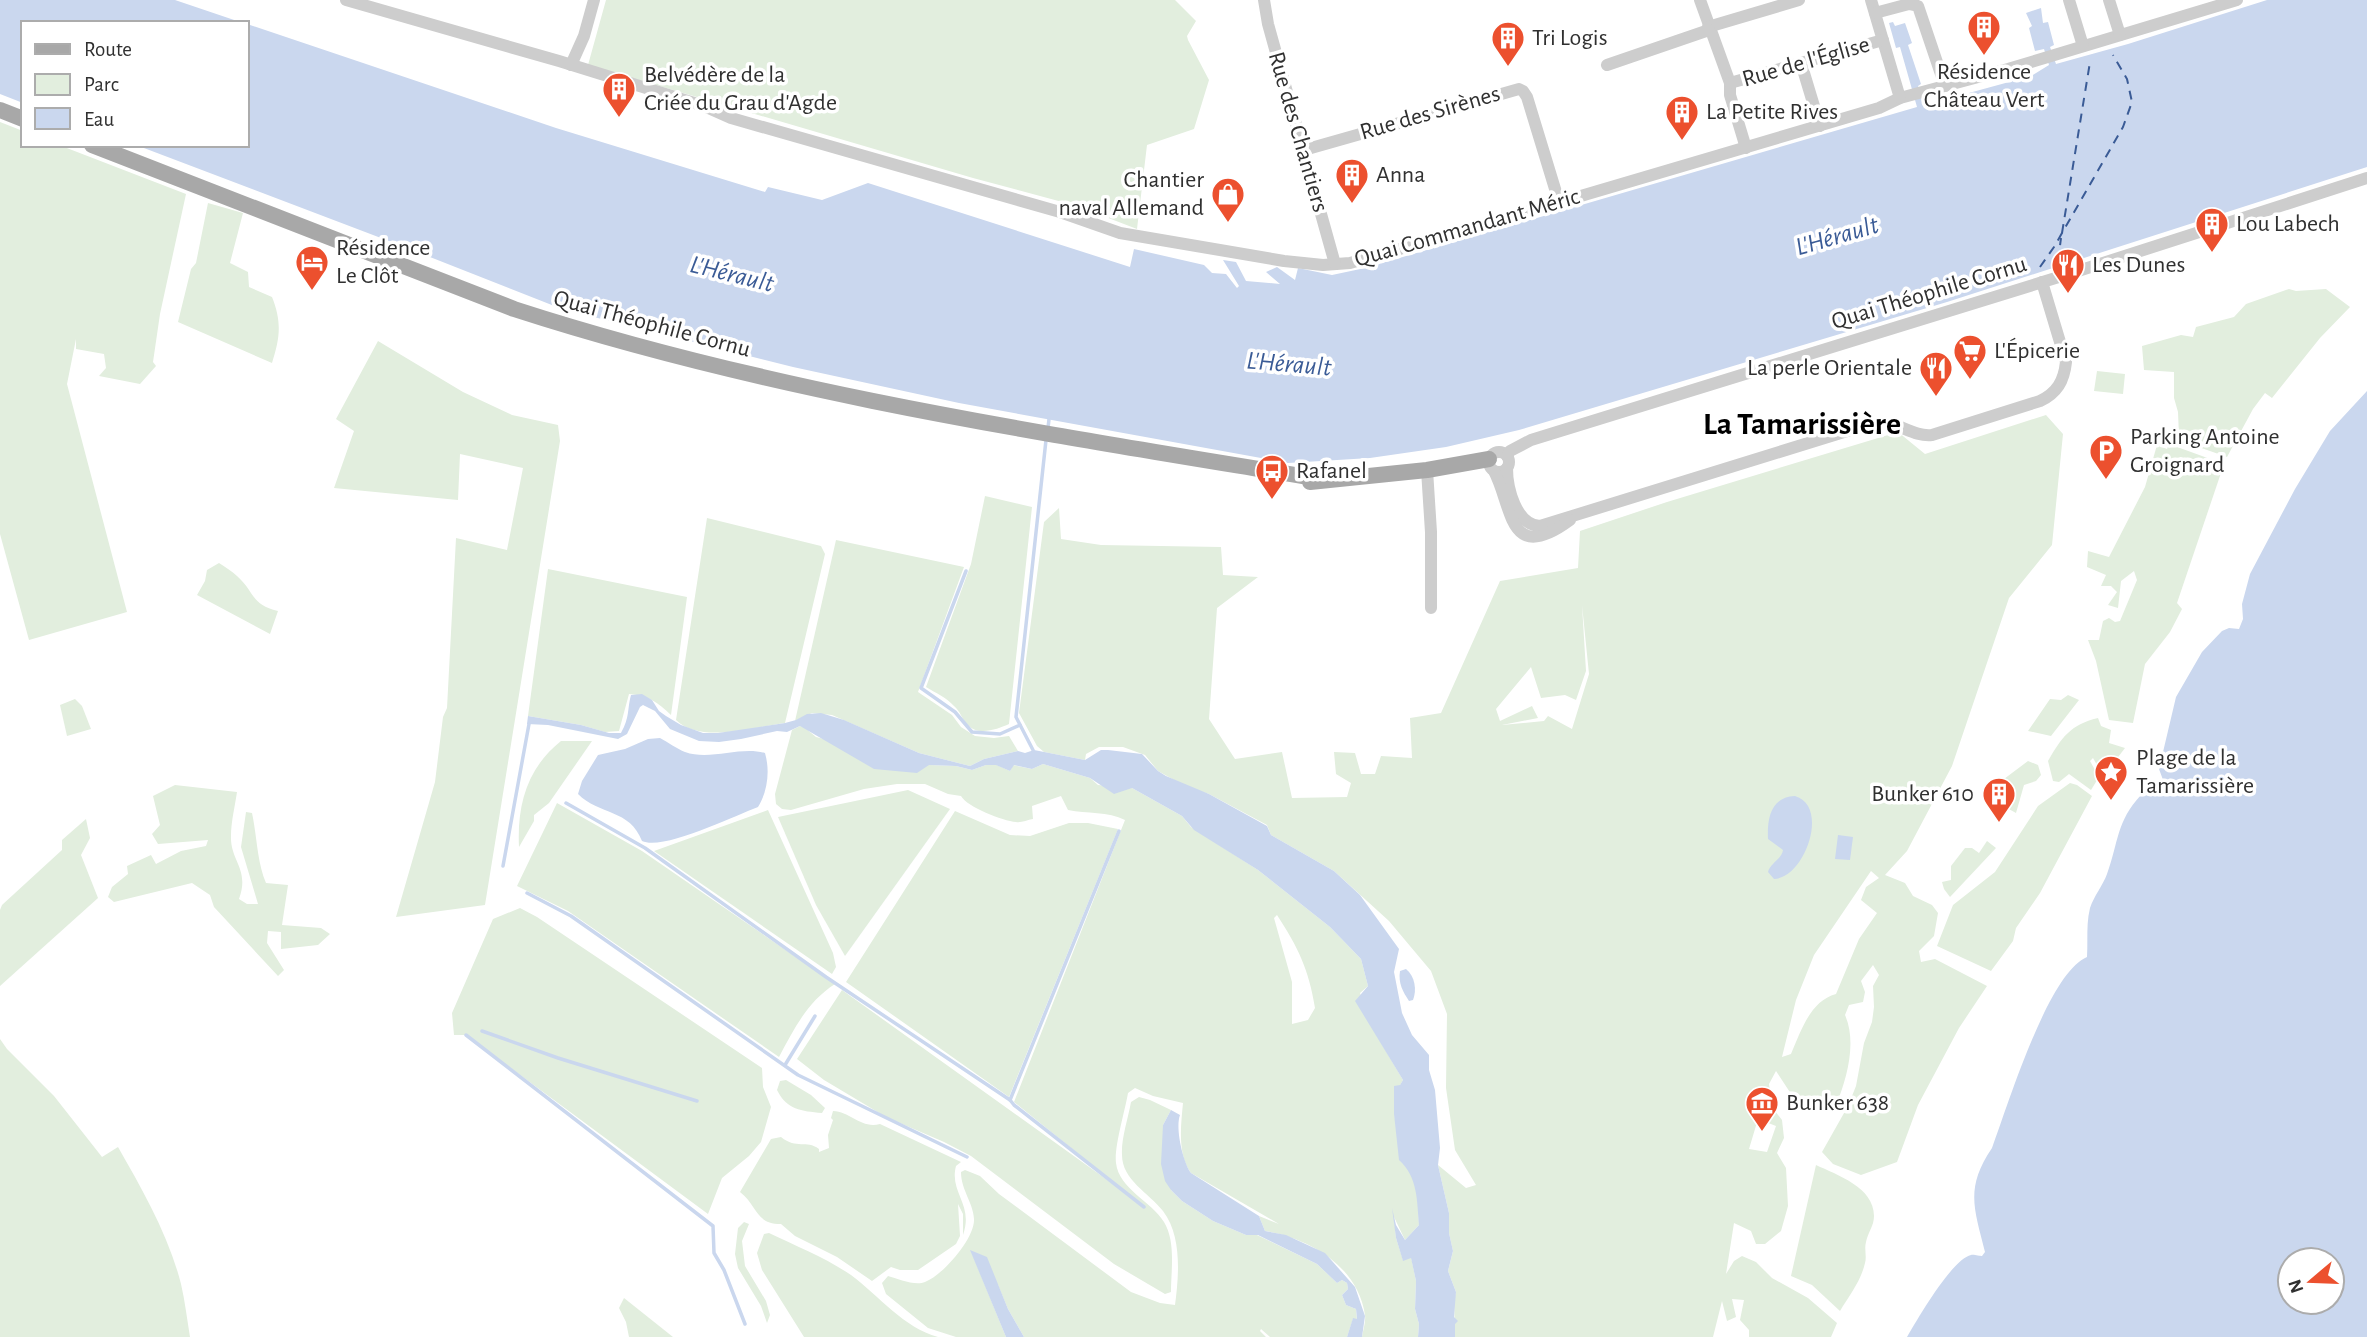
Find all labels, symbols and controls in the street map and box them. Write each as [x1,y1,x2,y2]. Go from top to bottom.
building icon: Résidence Château Vert [1965,8,2003,57]
building icon: Tri Logis [1489,19,1527,68]
legend [21,21,248,147]
place label: Tri Logis [1532,26,1608,50]
street label: Rue de l'Église [1739,30,1872,92]
text: Route [84,39,132,60]
street label: Rue des Chantiers [1264,49,1332,215]
place label: Résidence Château Vert [1924,60,2045,112]
place label: Belvédère de la Criée du Grau d'Agde [644,63,837,115]
building icon: Belvédère de la Criée du Grau d'Agde [600,70,638,119]
text: Parc [84,74,119,95]
street label: Rue des Sirènes [1357,82,1503,144]
building icon: La Petite Rives [1663,93,1701,142]
place label: La Petite Rives [1706,100,1838,124]
text: Eau [84,109,114,130]
building icon: Anna [1333,156,1371,205]
place label: Anna [1376,163,1425,187]
place label: Chantier naval Allemand [1058,168,1204,220]
shop icon: Chantier naval Allemand [1209,175,1247,224]
street label: Quai Commandant Méric [1352,184,1582,272]
building icon: Lou Labech [2193,205,2231,254]
water label: L'Hérault [1792,212,1882,260]
place label: Lou Labech [2236,212,2340,236]
place label: Résidence Le Clôt [336,236,430,288]
hotel icon: Résidence Le Clôt [293,243,331,292]
restaurant icon: Les Dunes [2049,246,2087,295]
water label: L'Hérault [687,251,777,297]
street label: Quai Théophile Cornu [1829,252,2029,334]
place label: Les Dunes [2092,253,2185,277]
street label: Quai Théophile Cornu [551,286,753,362]
supermarket icon: L'Épicerie [1951,332,1989,381]
place label: L'Épicerie [1994,337,2080,363]
water label: L'Hérault [1245,347,1333,381]
restaurant icon: La perle Orientale [1917,349,1955,398]
place label: La perle Orientale [1747,356,1912,380]
district label: La Tamarissière [1703,408,1901,440]
place label: Parking Antoine Groignard [2130,425,2280,477]
parking icon: Parking Antoine Groignard [2087,432,2125,481]
bus stop icon: Rafanel [1253,452,1291,501]
place label: Rafanel [1296,459,1367,483]
place label: Plage de la Tamarissière [2136,746,2254,798]
place icon: Plage de la Tamarissière [2092,753,2130,802]
building icon: Bunker 610 [1980,775,2018,824]
place label: Bunker 610 [1871,782,1974,806]
museum icon: Bunker 638 [1743,1084,1781,1133]
place label: Bunker 638 [1786,1091,1889,1115]
north arrow [2276,1246,2346,1316]
text: N [2285,1277,2307,1295]

